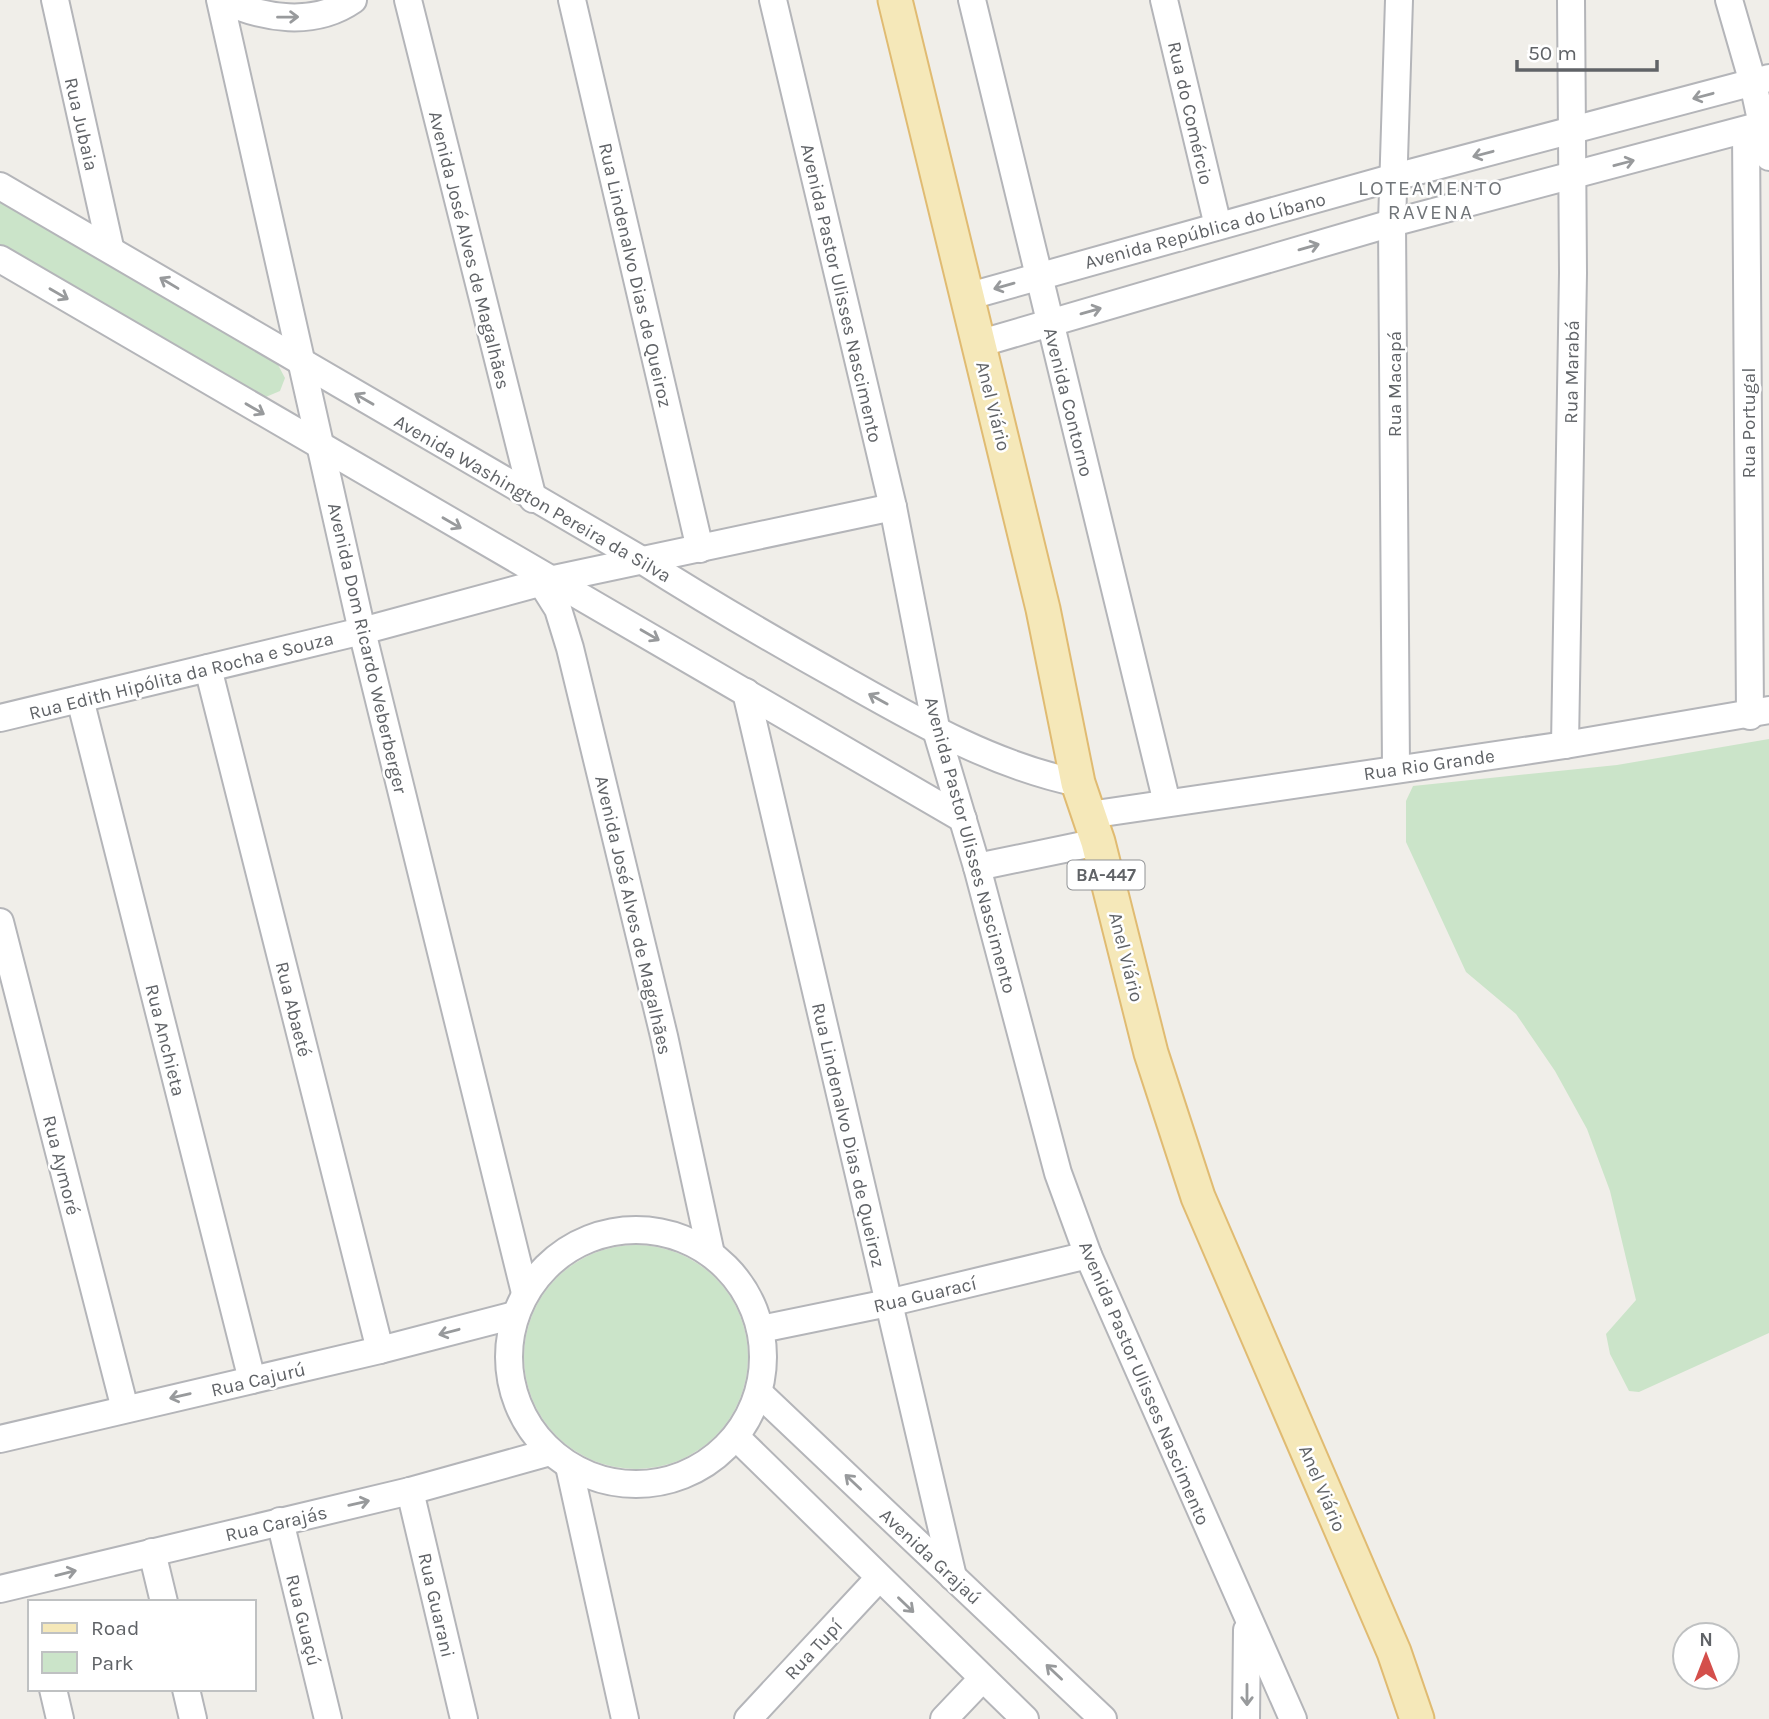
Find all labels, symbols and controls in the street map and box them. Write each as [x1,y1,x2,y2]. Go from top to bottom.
one-way arrow [277,10,300,24]
scale bar [1517,28,1657,72]
street label: Rua do Comércio [1163,39,1217,187]
text: 50 m [1528,41,1577,65]
street label: Rua Jubaia [60,75,102,173]
one-way arrow [1692,90,1715,103]
street label: Avenida José Alves de Magalhães [424,109,514,392]
street label: Rua Lindenalvo Dias de Queiroz [594,141,676,410]
street label: Avenida Pastor Ulisses Nascimento [796,142,886,445]
one-way arrow [1472,148,1495,161]
one-way arrow [1612,156,1634,169]
district label: LOTEAMENTO RAVENA [1358,176,1504,224]
street label: Avenida República do Líbano [1082,188,1328,274]
one-way arrow [1297,240,1320,253]
one-way arrow [159,275,179,289]
one-way arrow [993,280,1015,293]
one-way arrow [48,287,68,301]
one-way arrow [1080,303,1102,316]
street label: Rua Marabá [1560,320,1584,424]
street label: Avenida Contorno [1039,325,1097,479]
street label: Rua Macapá [1384,331,1406,437]
street label: Anel Viário [971,359,1015,453]
street label: Rua Portugal [1738,367,1760,479]
one-way arrow [355,392,375,406]
one-way arrow [245,402,265,416]
street label: Avenida Washington Pereira da Silva [390,410,675,587]
street label: Avenida Dom Ricardo Weberberger [323,501,411,796]
one-way arrow [442,516,462,530]
street label: Rua Edith Hipólita da Rocha e Souza [27,627,336,725]
one-way arrow [639,628,659,642]
one-way arrow [868,692,888,706]
street label: Avenida Pastor Ulisses Nascimento [920,695,1020,996]
street label: Rua Rio Grande [1362,745,1496,785]
street label: Avenida José Alves de Magalhães [590,774,676,1057]
road number: BA-447 [1068,860,1144,890]
street label: Anel Viário [1104,910,1148,1004]
street label: Rua Abaeté [271,959,315,1059]
street label: Rua Anchieta [140,982,190,1099]
street label: Rua Lindenalvo Dias de Queiroz [807,1001,889,1270]
street label: Rua Aymoré [38,1113,84,1217]
street label: Avenida Pastor Ulisses Nascimento [1074,1238,1214,1529]
street label: Rua Guarací [872,1272,979,1318]
one-way arrow [438,1326,461,1339]
street label: Rua Cajurú [209,1358,307,1401]
one-way arrow [169,1390,192,1404]
street label: Anel Viário [1294,1442,1350,1535]
one-way arrow [845,1474,862,1491]
one-way arrow [347,1496,370,1509]
street label: Rua Carajás [223,1502,329,1546]
street label: Avenida Grajaú [875,1504,986,1609]
street label: Rua Guarani [413,1551,459,1660]
one-way arrow [55,1566,77,1579]
street label: Rua Guaçú [281,1572,325,1668]
one-way arrow [898,1597,915,1614]
legend [28,1600,256,1691]
street label: Rua Tupí [780,1615,847,1684]
text: Road [91,1616,139,1640]
north arrow [1671,1621,1741,1691]
text: N [1699,1629,1713,1651]
text: Park [91,1651,134,1675]
one-way arrow [1046,1664,1063,1681]
one-way arrow [1240,1683,1253,1706]

